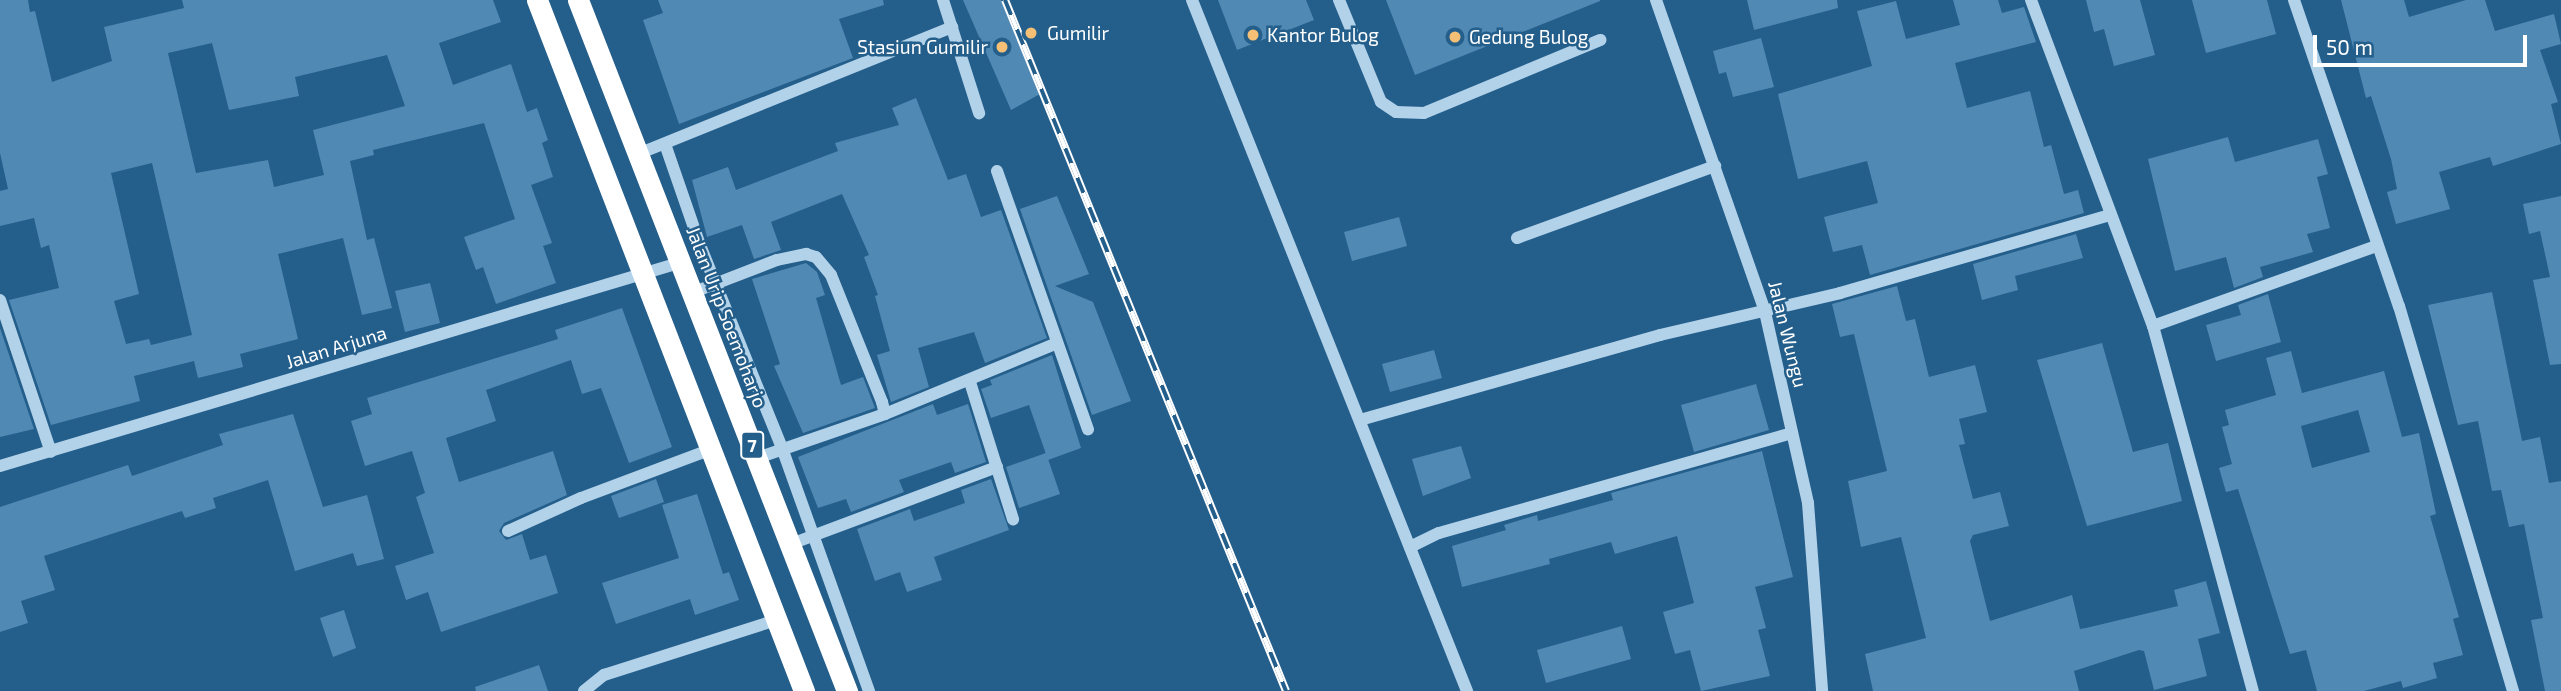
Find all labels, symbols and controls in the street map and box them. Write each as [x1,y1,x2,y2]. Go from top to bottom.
scale bar [2316,21,2530,65]
place label: Gumilir [1047,22,1109,44]
marker: Gumilir [1021,23,1041,43]
place label: Kantor Bulog [1267,24,1379,46]
place label: Gedung Bulog [1469,26,1588,48]
marker: Kantor Bulog [1245,27,1261,43]
marker: Gedung Bulog [1447,29,1463,45]
text: 50 m [2326,34,2373,59]
place label: Stasiun Gumilir [857,36,988,58]
marker: Stasiun Gumilir [994,39,1010,55]
street label: Jalan Urip Soemoharjo [682,223,772,411]
street label: Jalan Wungu [1764,278,1812,390]
street label: Jalan Arjuna [283,321,389,373]
road number: 7 [740,430,764,460]

